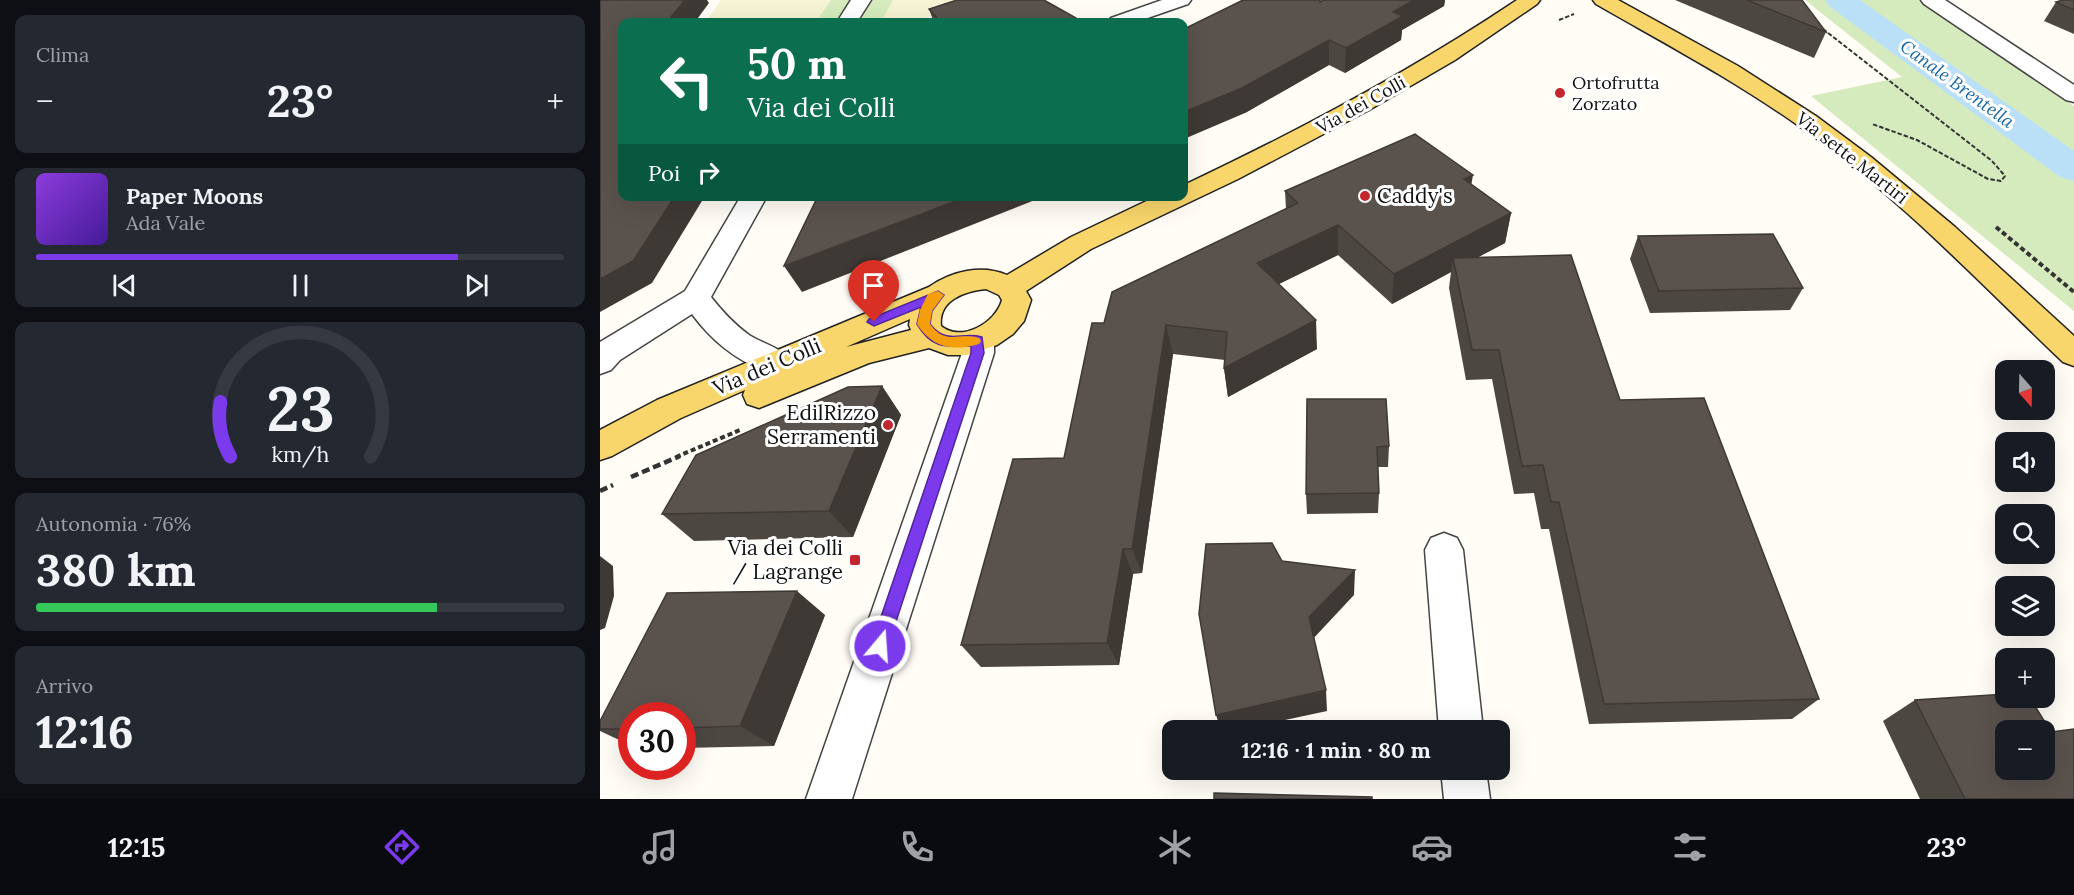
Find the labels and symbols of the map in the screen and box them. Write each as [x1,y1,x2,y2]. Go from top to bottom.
water label: Canale Brentella [1896,34,2019,133]
street label: Via dei Colli [1311,71,1410,139]
place label: Ortofrutta Zorzato [1572,71,1660,115]
marker: Ortofrutta Zorzato [1553,86,1567,100]
street label: Via sette Martiri [1791,106,1913,208]
place label: Caddy's [1377,182,1453,209]
marker: Caddy's [1358,189,1372,203]
pin [848,260,899,322]
street label: Via dei Colli [708,332,825,402]
north arrow [1995,360,2055,420]
place label: EdilRizzo Serramenti [767,399,876,450]
marker: EdilRizzo Serramenti [881,418,895,432]
place label: Via dei Colli / Lagrange [727,534,843,585]
marker: Via dei Colli / Lagrange [848,553,862,567]
position arrow [848,614,912,678]
speed limit sign: 30 [618,702,696,780]

